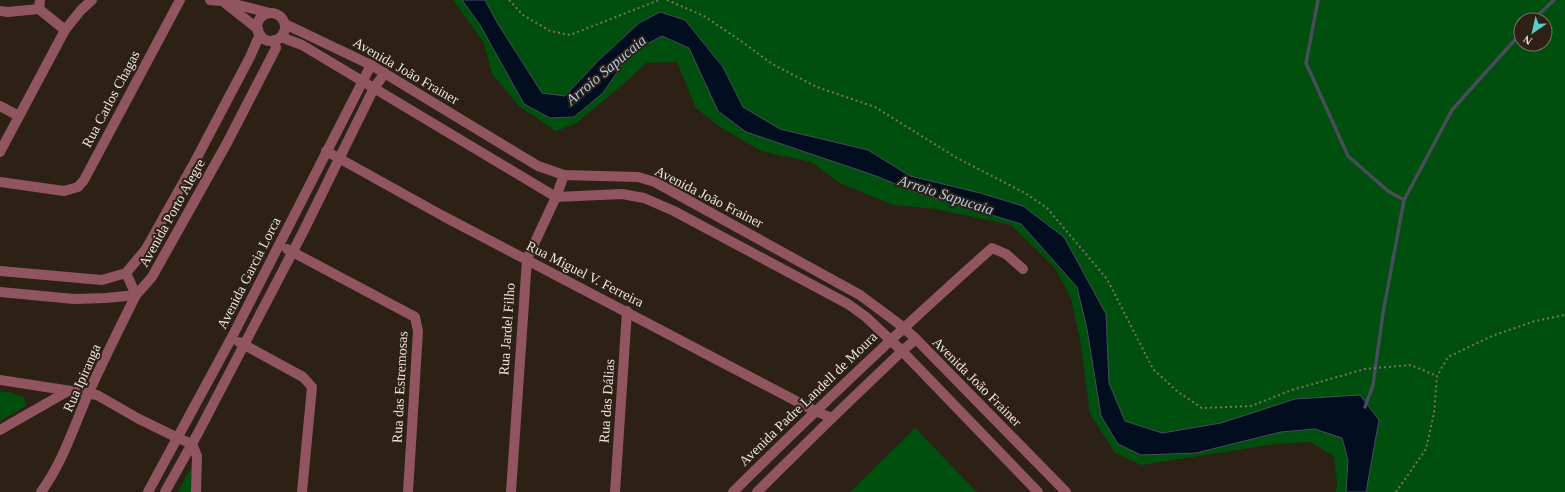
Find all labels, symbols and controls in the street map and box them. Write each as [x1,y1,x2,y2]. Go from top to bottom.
north arrow [1513,12,1553,52]
water label: Arroio Sapucaia [562,32,649,109]
text: N [1521,33,1534,47]
street label: Avenida João Frainer [351,35,462,108]
street label: Rua Carlos Chagas [79,48,143,150]
street label: Avenida Porto Alegre [136,156,208,270]
street label: Avenida João Frainer [652,163,766,231]
water label: Arroio Sapucaia [895,172,996,218]
street label: Avenida Garcia Lorca [214,214,284,331]
street label: Rua Miguel V. Ferreira [524,238,647,310]
street label: Rua Jardel Filho [496,282,518,376]
street label: Avenida Padre Landell de Moura [736,329,881,469]
street label: Rua das Estremosas [390,331,410,443]
street label: Avenida João Frainer [929,334,1025,430]
street label: Rua Ipiranga [60,341,104,414]
street label: Rua das Dálias [597,359,617,443]

